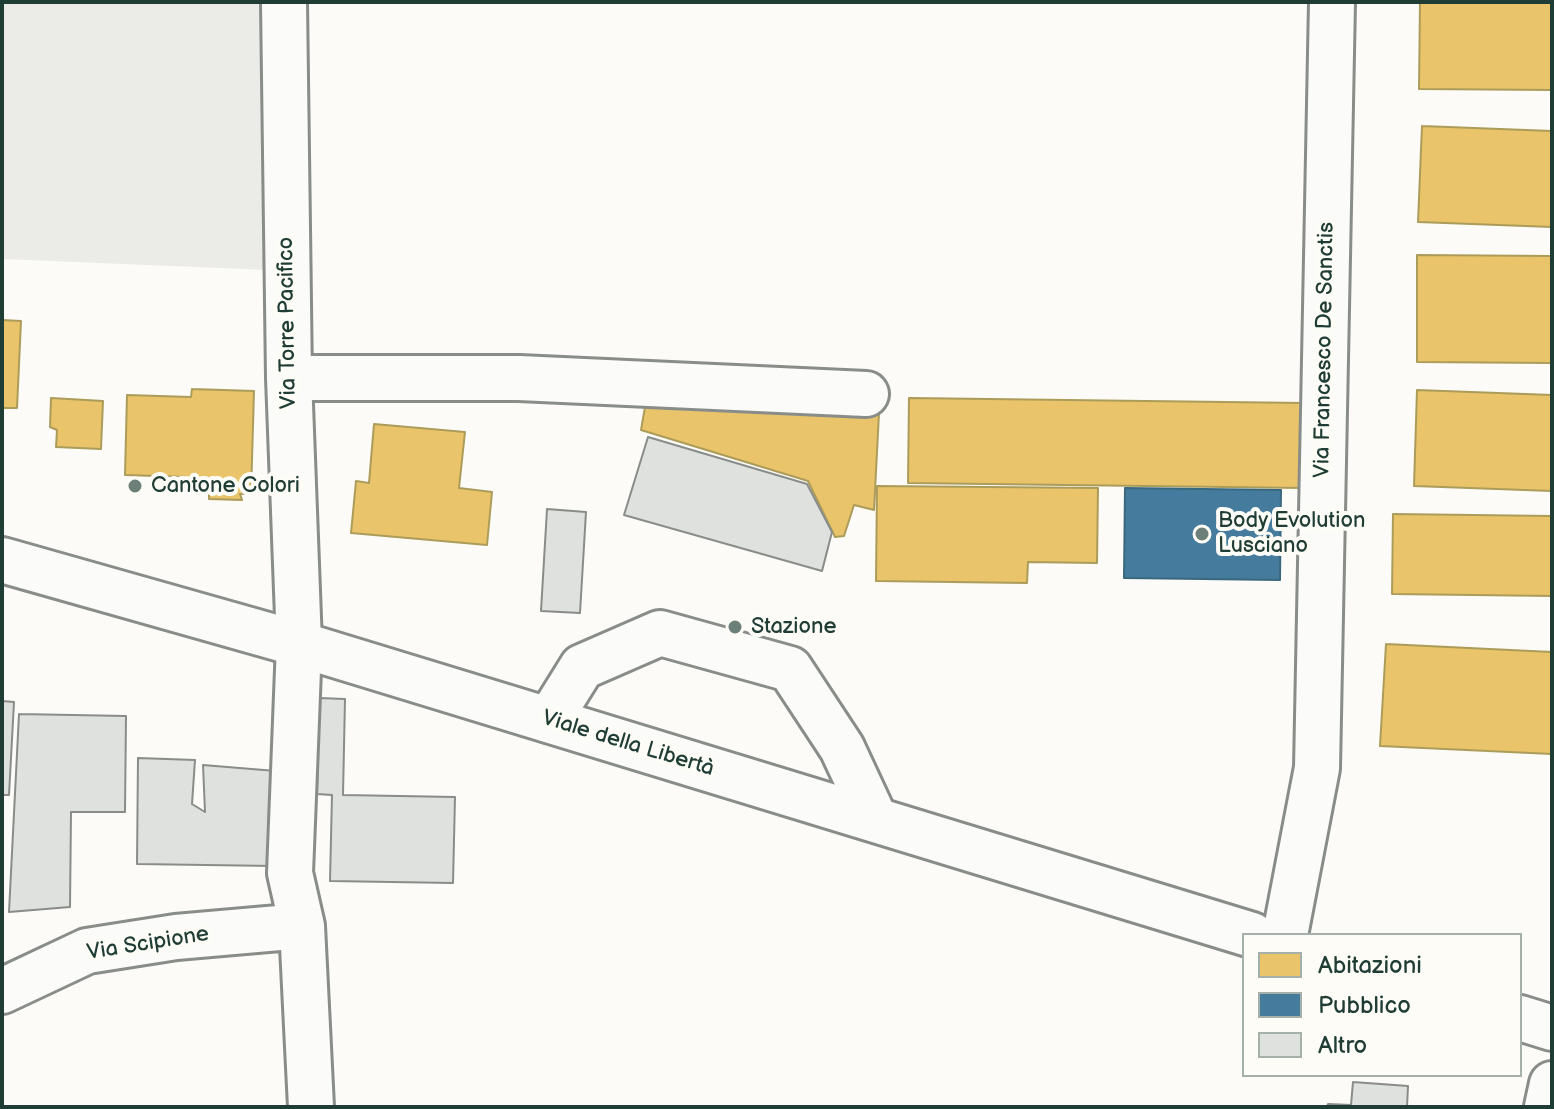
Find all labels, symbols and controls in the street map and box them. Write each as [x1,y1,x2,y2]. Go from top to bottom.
street label: Via Francesco De Sanctis [1310,222,1340,478]
street label: Via Torre Pacifico [273,237,303,409]
place label: Cantone Colori [151,473,300,499]
marker: Cantone Colori [126,477,144,495]
place label: Body Evolution Lusciano [1218,508,1365,560]
marker: Body Evolution Lusciano [1193,525,1211,543]
place label: Stazione [751,614,836,640]
marker: Stazione [726,618,744,636]
street label: Viale della Libertà [539,705,717,783]
street label: Via Scipione [85,921,211,967]
legend [1242,933,1522,1077]
text: Abitazioni [1318,951,1422,980]
text: Pubblico [1318,991,1411,1020]
text: Altro [1318,1031,1367,1060]

